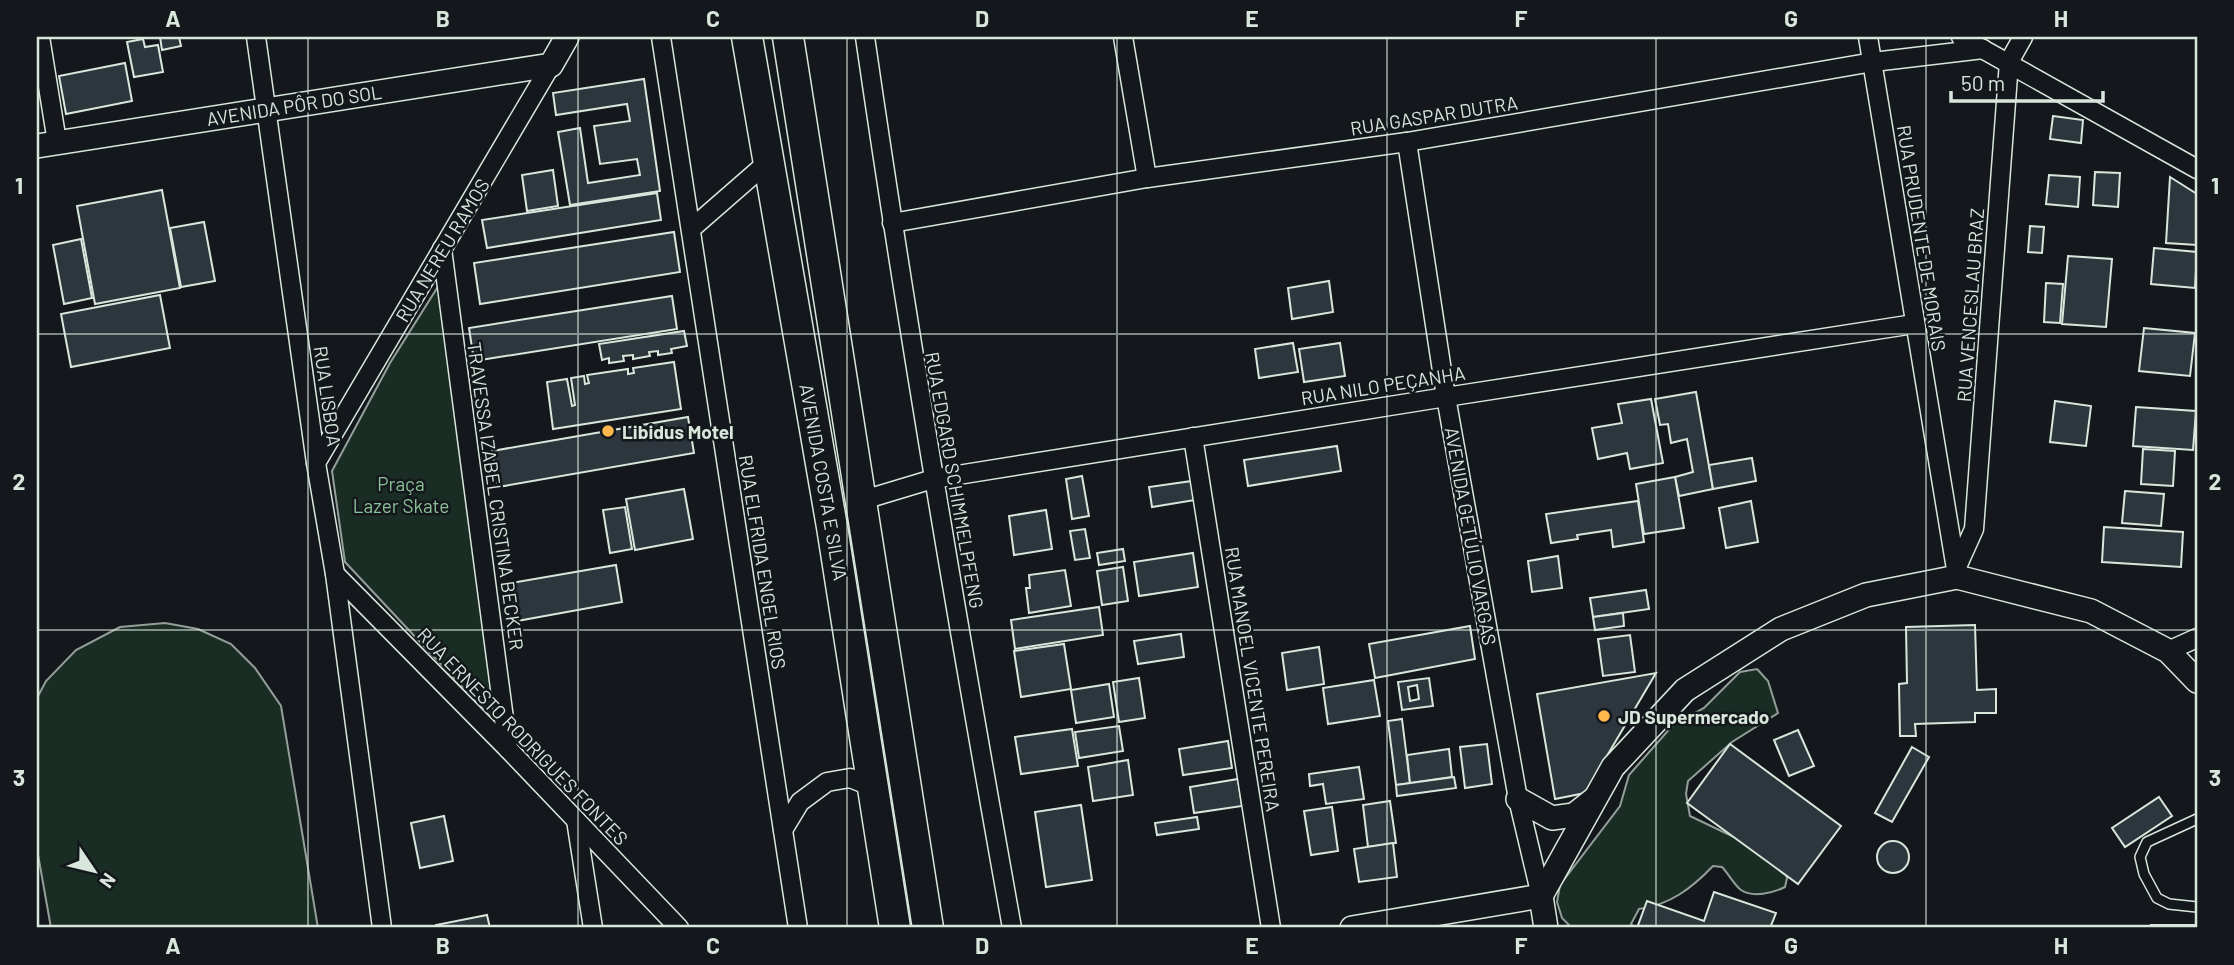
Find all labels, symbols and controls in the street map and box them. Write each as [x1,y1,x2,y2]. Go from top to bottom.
text: A [165,4,181,32]
text: B [436,4,450,32]
text: C [706,4,720,32]
text: D [975,4,989,32]
text: E [1245,4,1259,32]
text: F [1515,4,1528,32]
text: G [1784,4,1798,32]
text: H [2054,4,2068,32]
scale bar [1951,60,2103,104]
text: 50 m [1961,70,2005,95]
street label: AVENIDA PÔR DO SOL [205,80,383,130]
street label: RUA GASPAR DUTRA [1349,90,1519,140]
street label: RUA PRUDENTE DE MORAIS [1893,123,1951,353]
text: 1 [15,171,23,199]
text: 1 [2211,171,2219,199]
street label: RUA NEREU RAMOS [390,174,494,326]
street label: RUA VENCESLAU BRAZ [1952,207,1988,403]
street label: TRAVESSA IZABEL CRISTINA BECKER [463,340,529,652]
street label: RUA LISBOA [310,344,346,448]
street label: RUA EDGARD SCHIMMELPFENG [921,350,989,610]
street label: RUA NILO PEÇANHA [1299,361,1467,409]
street label: AVENIDA COSTA E SILVA [795,382,853,582]
place label: Libidus Motel [622,420,734,443]
marker: Libidus Motel [600,423,616,439]
street label: AVENIDA GETÚLIO VARGAS [1440,425,1502,647]
street label: RUA ELFRIDA ENGEL RIOS [735,453,791,671]
text: 2 [13,467,25,495]
text: 2 [2209,467,2221,495]
park label: Praça Lazer Skate [353,472,449,517]
street label: RUA MANOEL VICENTE PEREIRA [1221,545,1285,813]
street label: RUA ERNESTO RODRIGUES FONTES [413,622,633,850]
place label: JD Supermercado [1618,705,1769,728]
marker: JD Supermercado [1596,708,1612,724]
text: 3 [13,763,25,791]
text: 3 [2209,763,2221,791]
north arrow [60,836,130,906]
text: N [95,869,121,893]
text: A [165,931,181,959]
text: B [436,931,450,959]
text: C [706,931,720,959]
text: D [975,931,989,959]
text: E [1245,931,1259,959]
text: F [1515,931,1528,959]
text: G [1784,931,1798,959]
text: H [2054,931,2068,959]

